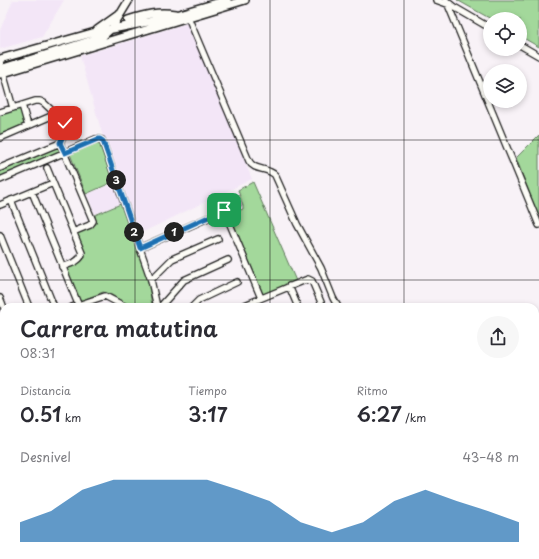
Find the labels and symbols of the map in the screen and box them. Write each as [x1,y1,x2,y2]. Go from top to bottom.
pin [48,106,82,140]
pin: 3 [106,170,126,190]
pin [207,193,241,227]
pin: 2 [124,222,144,242]
pin: 1 [164,222,184,242]

